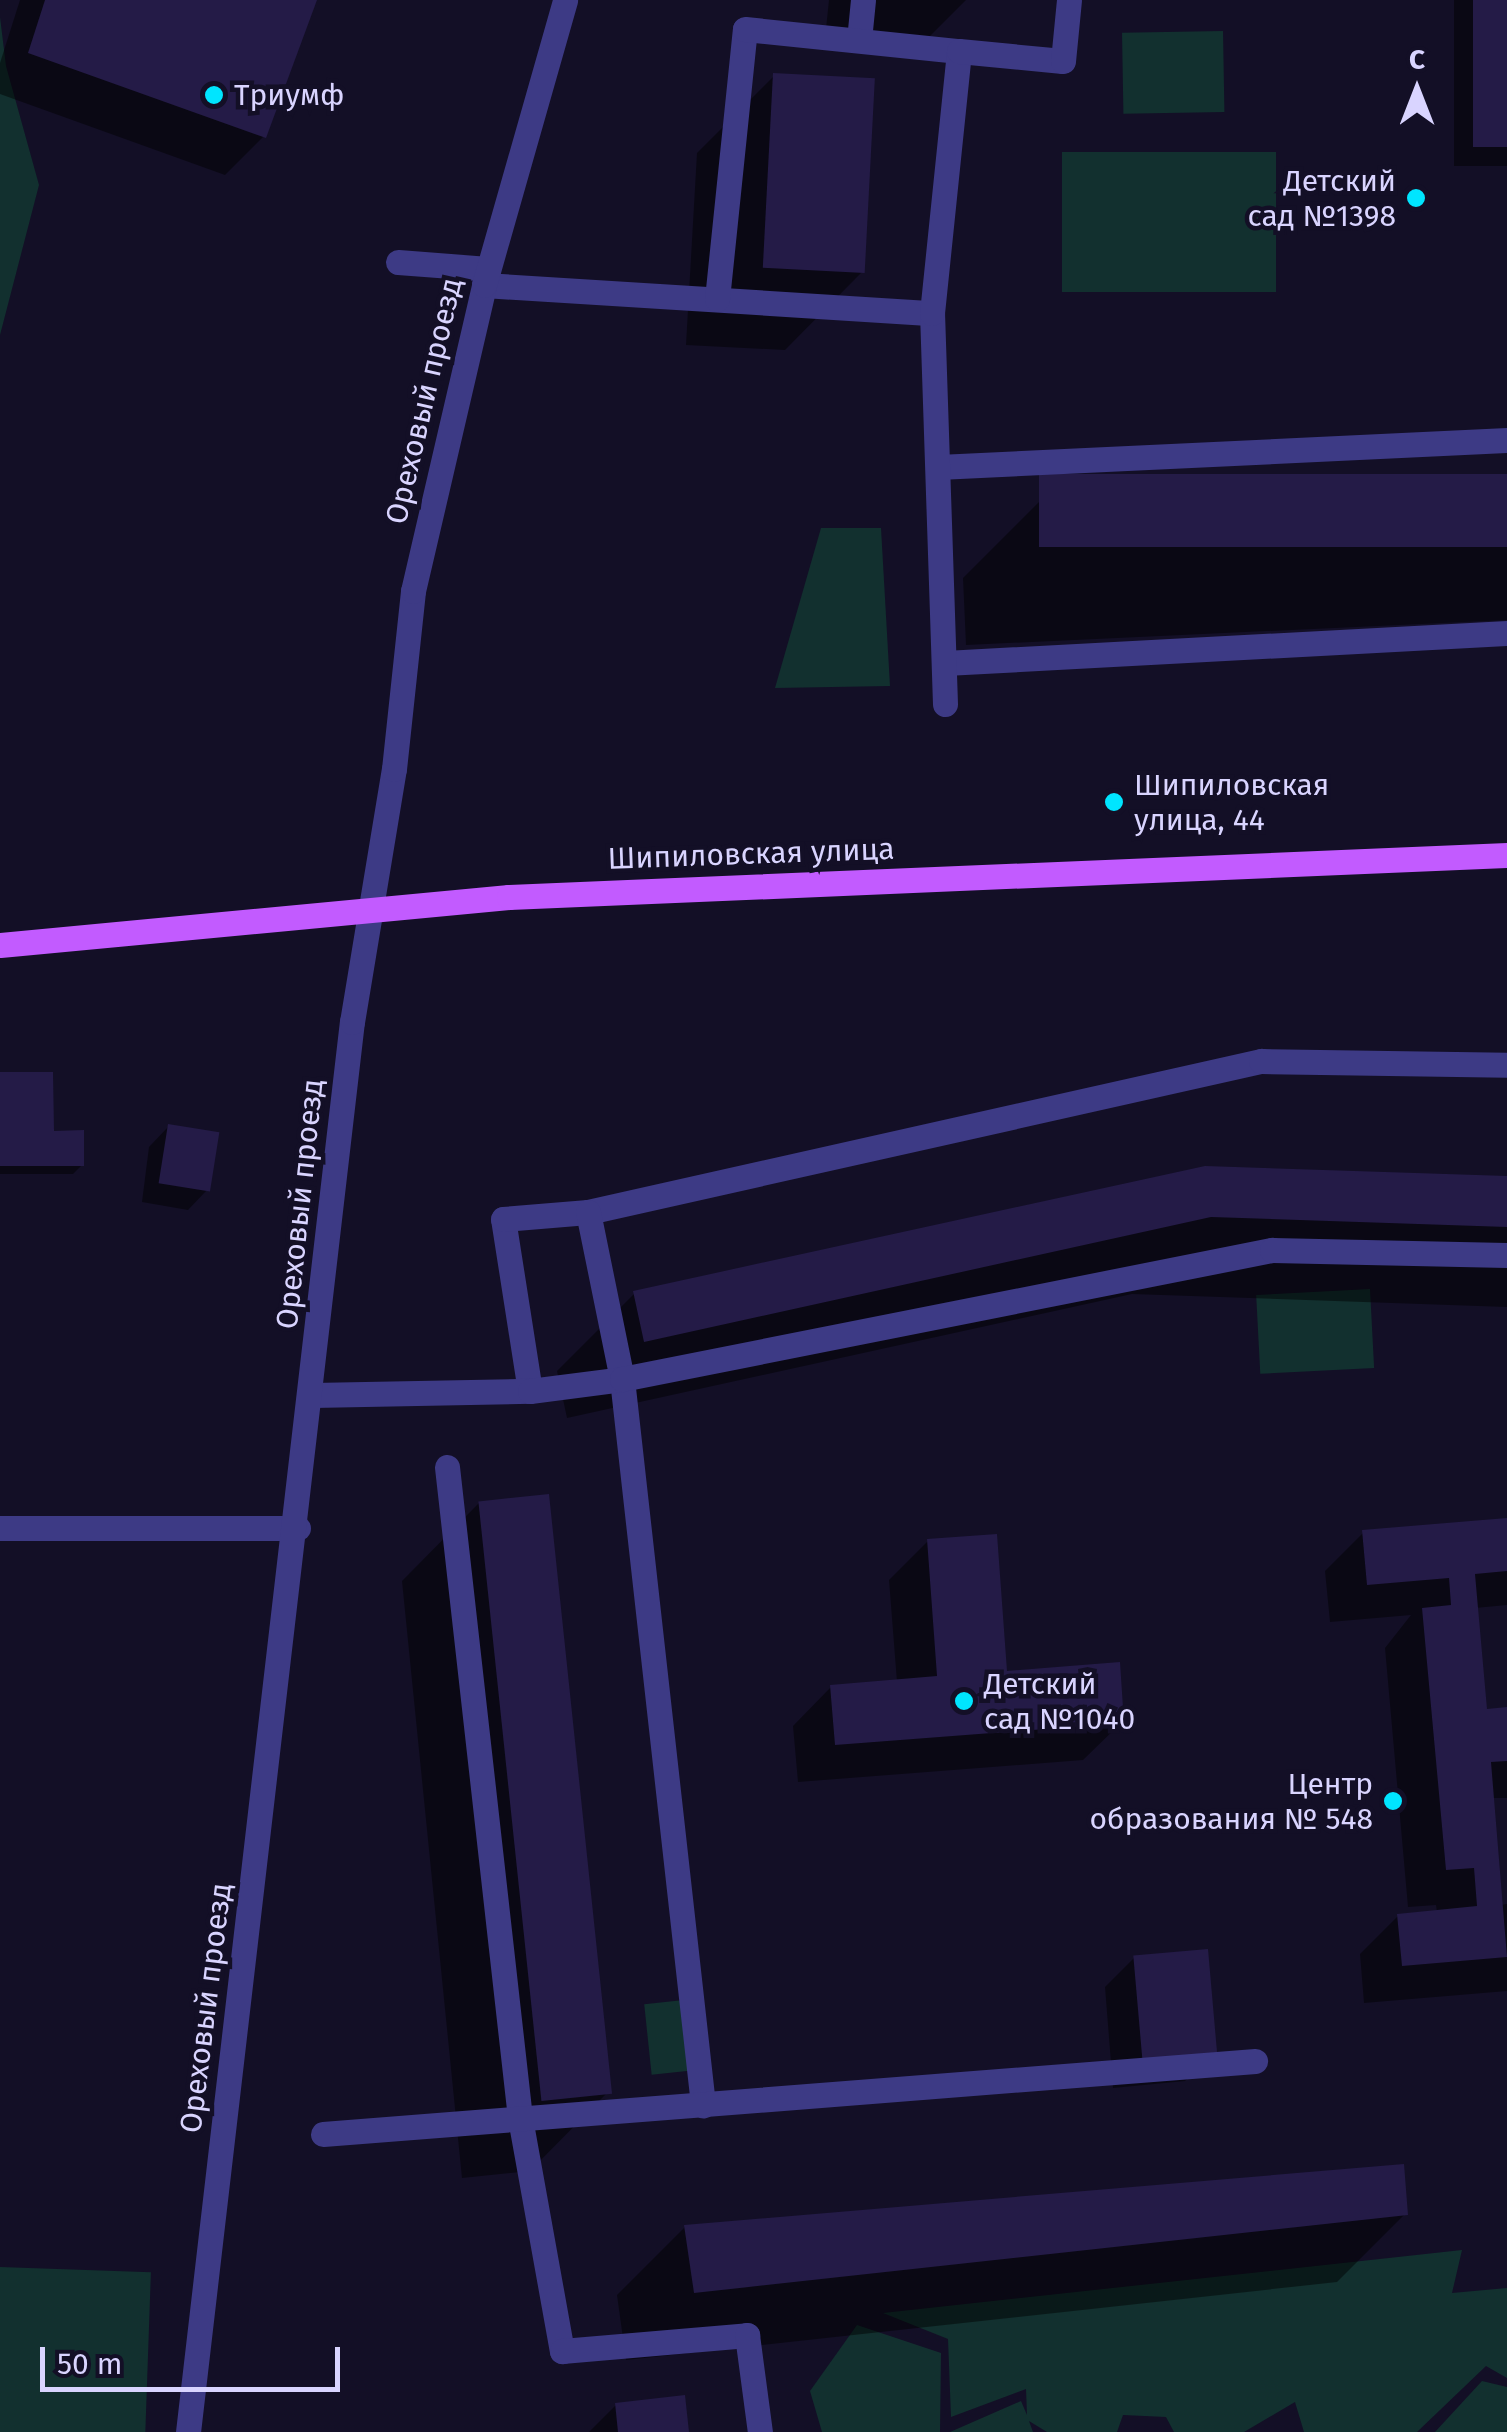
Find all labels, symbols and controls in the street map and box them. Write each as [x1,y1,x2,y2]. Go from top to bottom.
north arrow [1367,40,1467,140]
text: С [1409,43,1425,76]
place label: Триумф [234,77,345,113]
marker: Триумф [203,84,225,106]
place label: Детский сад №1398 [1247,163,1396,234]
marker: Детский сад №1398 [1405,187,1427,209]
street label: Ореховый проезд [378,274,470,528]
place label: Шипиловская улица, 44 [1134,767,1329,838]
marker: Шипиловская улица, 44 [1103,791,1125,813]
street label: Шипиловская улица [607,831,895,877]
street label: Ореховый проезд [269,1077,331,1331]
place label: Детский сад №1040 [984,1666,1135,1736]
marker: Детский сад №1040 [953,1690,975,1712]
place label: Центр образования № 548 [1090,1766,1373,1836]
marker: Центр образования № 548 [1382,1790,1404,1812]
street label: Ореховый проезд [173,1881,239,2135]
scale bar [45,2327,345,2389]
text: 50 m [57,2346,122,2382]

